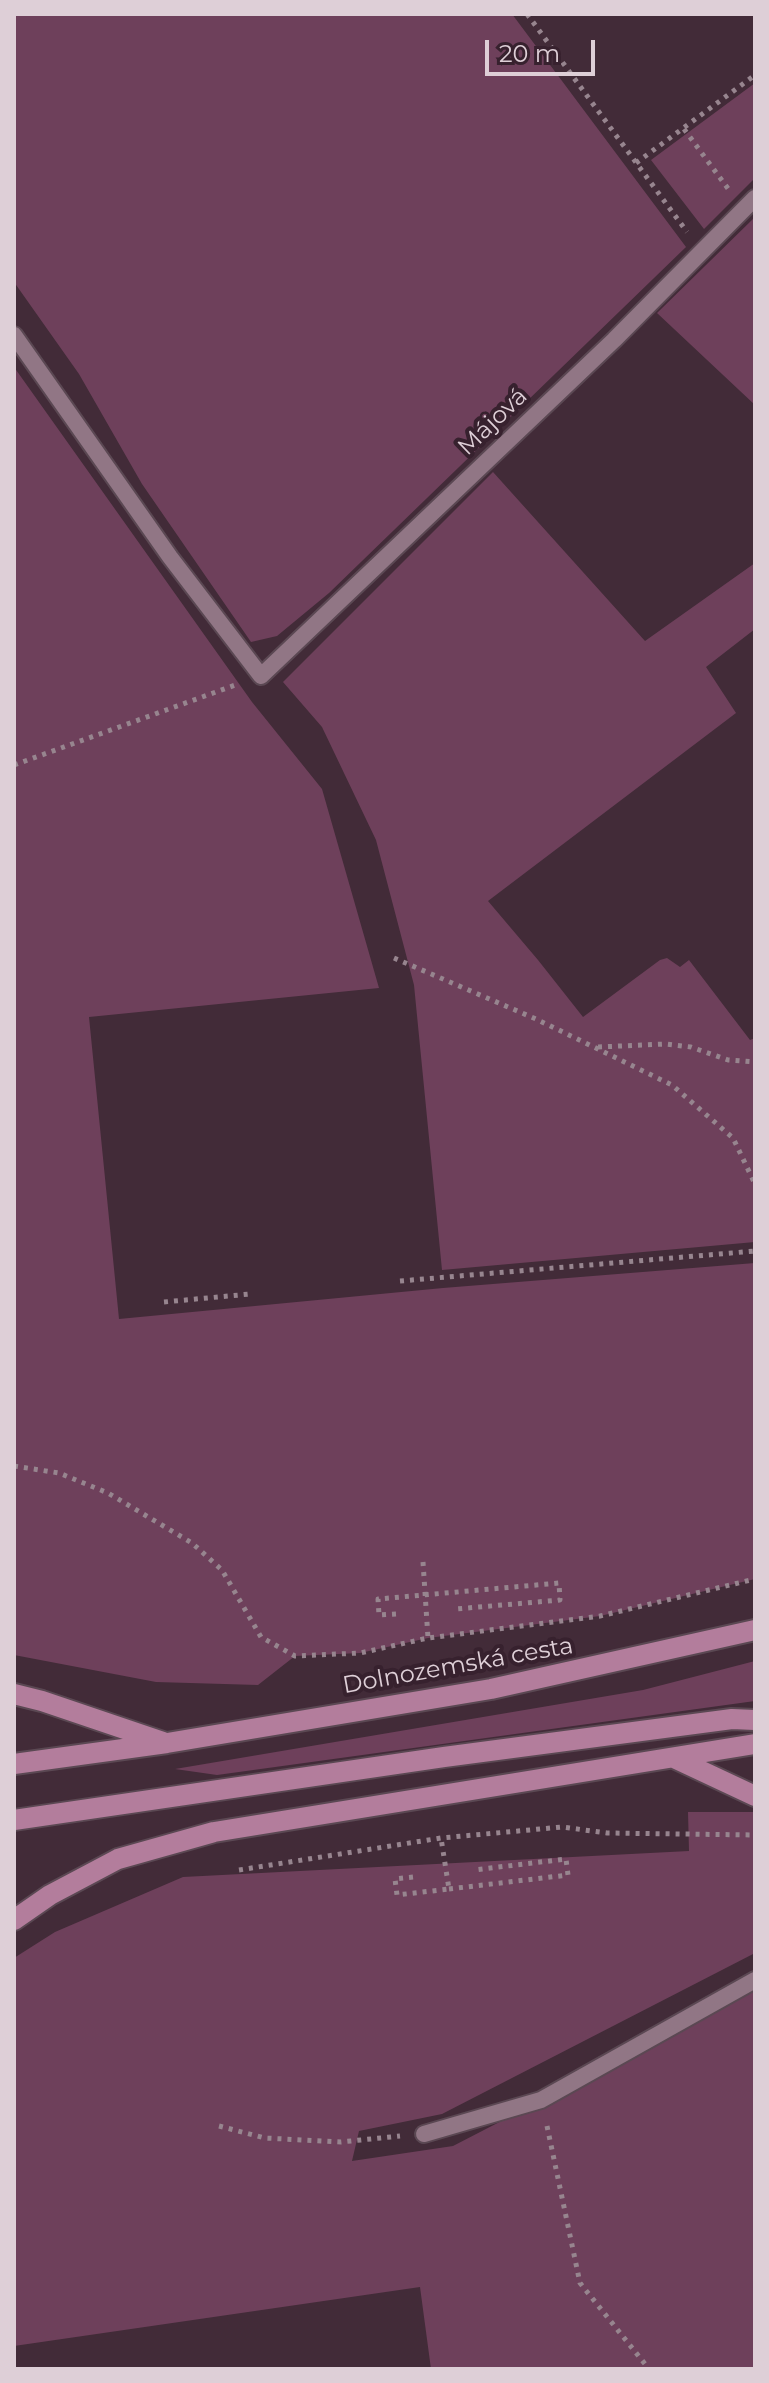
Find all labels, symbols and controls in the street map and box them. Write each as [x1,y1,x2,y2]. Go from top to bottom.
scale bar [489,24,599,74]
text: 20 m [499,39,560,68]
street label: Májová [452,382,534,462]
street label: Dolnozemská cesta [340,1632,576,1700]

